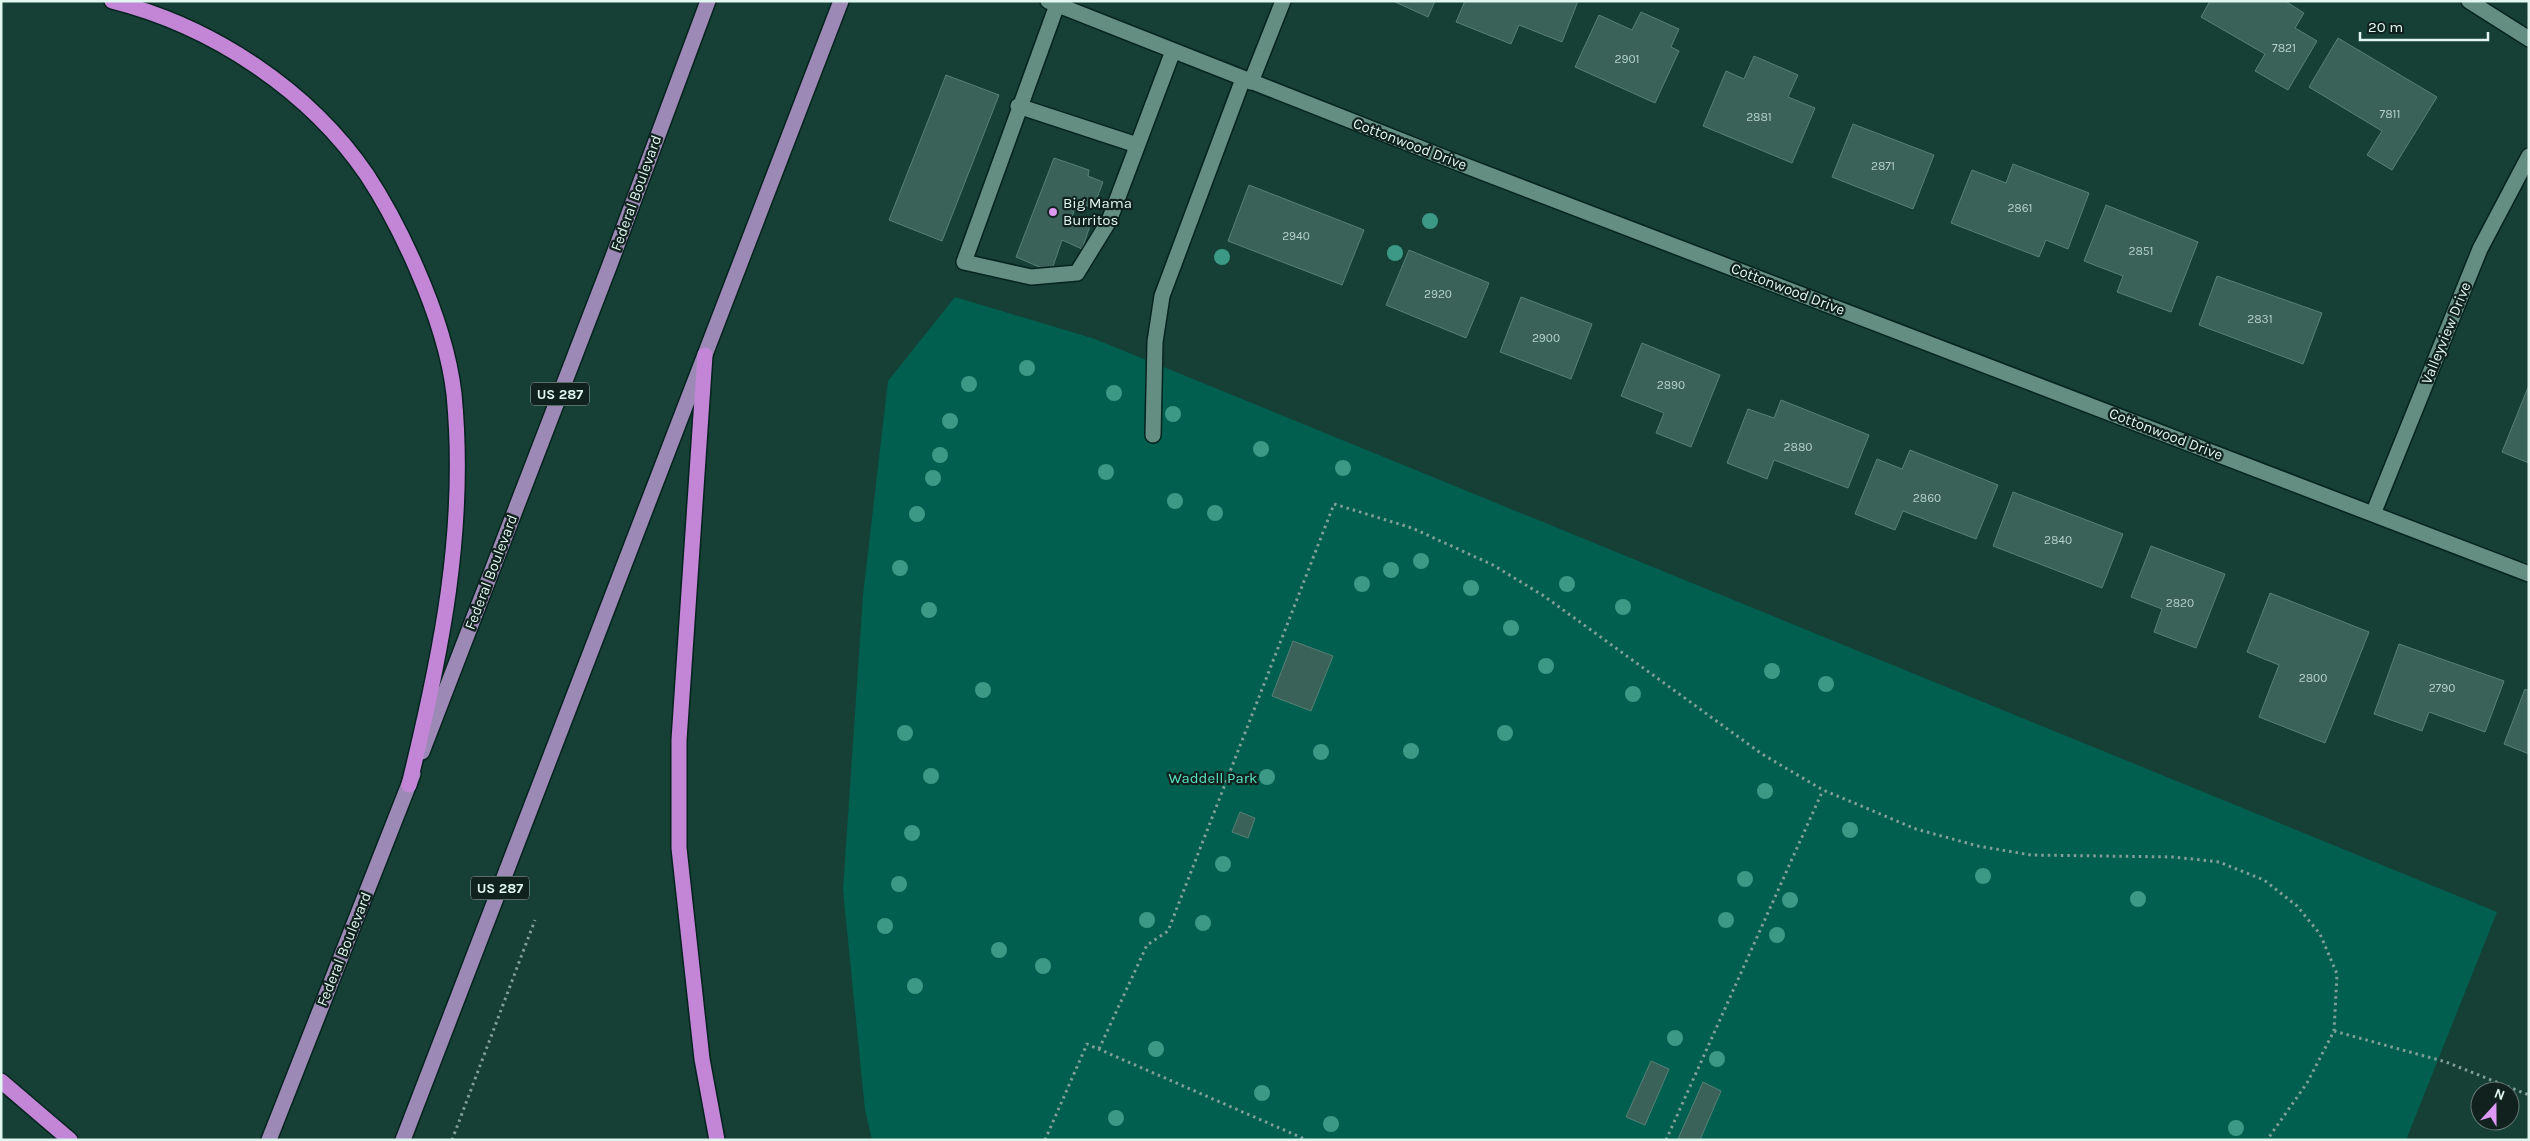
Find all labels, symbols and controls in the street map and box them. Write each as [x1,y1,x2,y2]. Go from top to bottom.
scale bar [2360,10,2488,42]
text: 20 m [2368,18,2403,36]
house number: 7821 [2272,41,2296,55]
house number: 2901 [1614,52,1640,66]
house number: 7811 [2380,107,2400,121]
house number: 2881 [1746,110,1772,124]
street label: Cottonwood Drive [1350,114,1470,174]
street label: Federal Boulevard [607,133,665,253]
house number: 2871 [1871,159,1895,173]
place label: Big Mama Burritos [1063,194,1132,229]
house number: 2861 [2007,201,2033,215]
marker: Big Mama Burritos [1047,206,1059,218]
house number: 2940 [1282,229,1310,243]
house number: 2851 [2128,244,2154,258]
street label: Cottonwood Drive [1728,259,1848,319]
street label: Valleyview Drive [2417,279,2475,387]
house number: 2920 [1424,287,1452,301]
house number: 2831 [2247,312,2273,326]
house number: 2900 [1532,331,1560,345]
house number: 2890 [1657,378,1685,392]
road number: US 287 [531,382,589,406]
street label: Cottonwood Drive [2106,404,2226,464]
house number: 2880 [1784,440,1812,454]
house number: 2860 [1913,491,1941,505]
street label: Federal Boulevard [461,512,521,632]
house number: 2840 [2044,533,2072,547]
house number: 2820 [2166,596,2194,610]
house number: 2800 [2299,671,2327,685]
house number: 2790 [2429,681,2455,695]
park label: Waddell Park [1168,769,1258,787]
road number: US 287 [471,876,529,900]
street label: Federal Boulevard [313,889,375,1009]
north arrow [2470,1081,2520,1131]
text: N [2492,1085,2507,1104]

